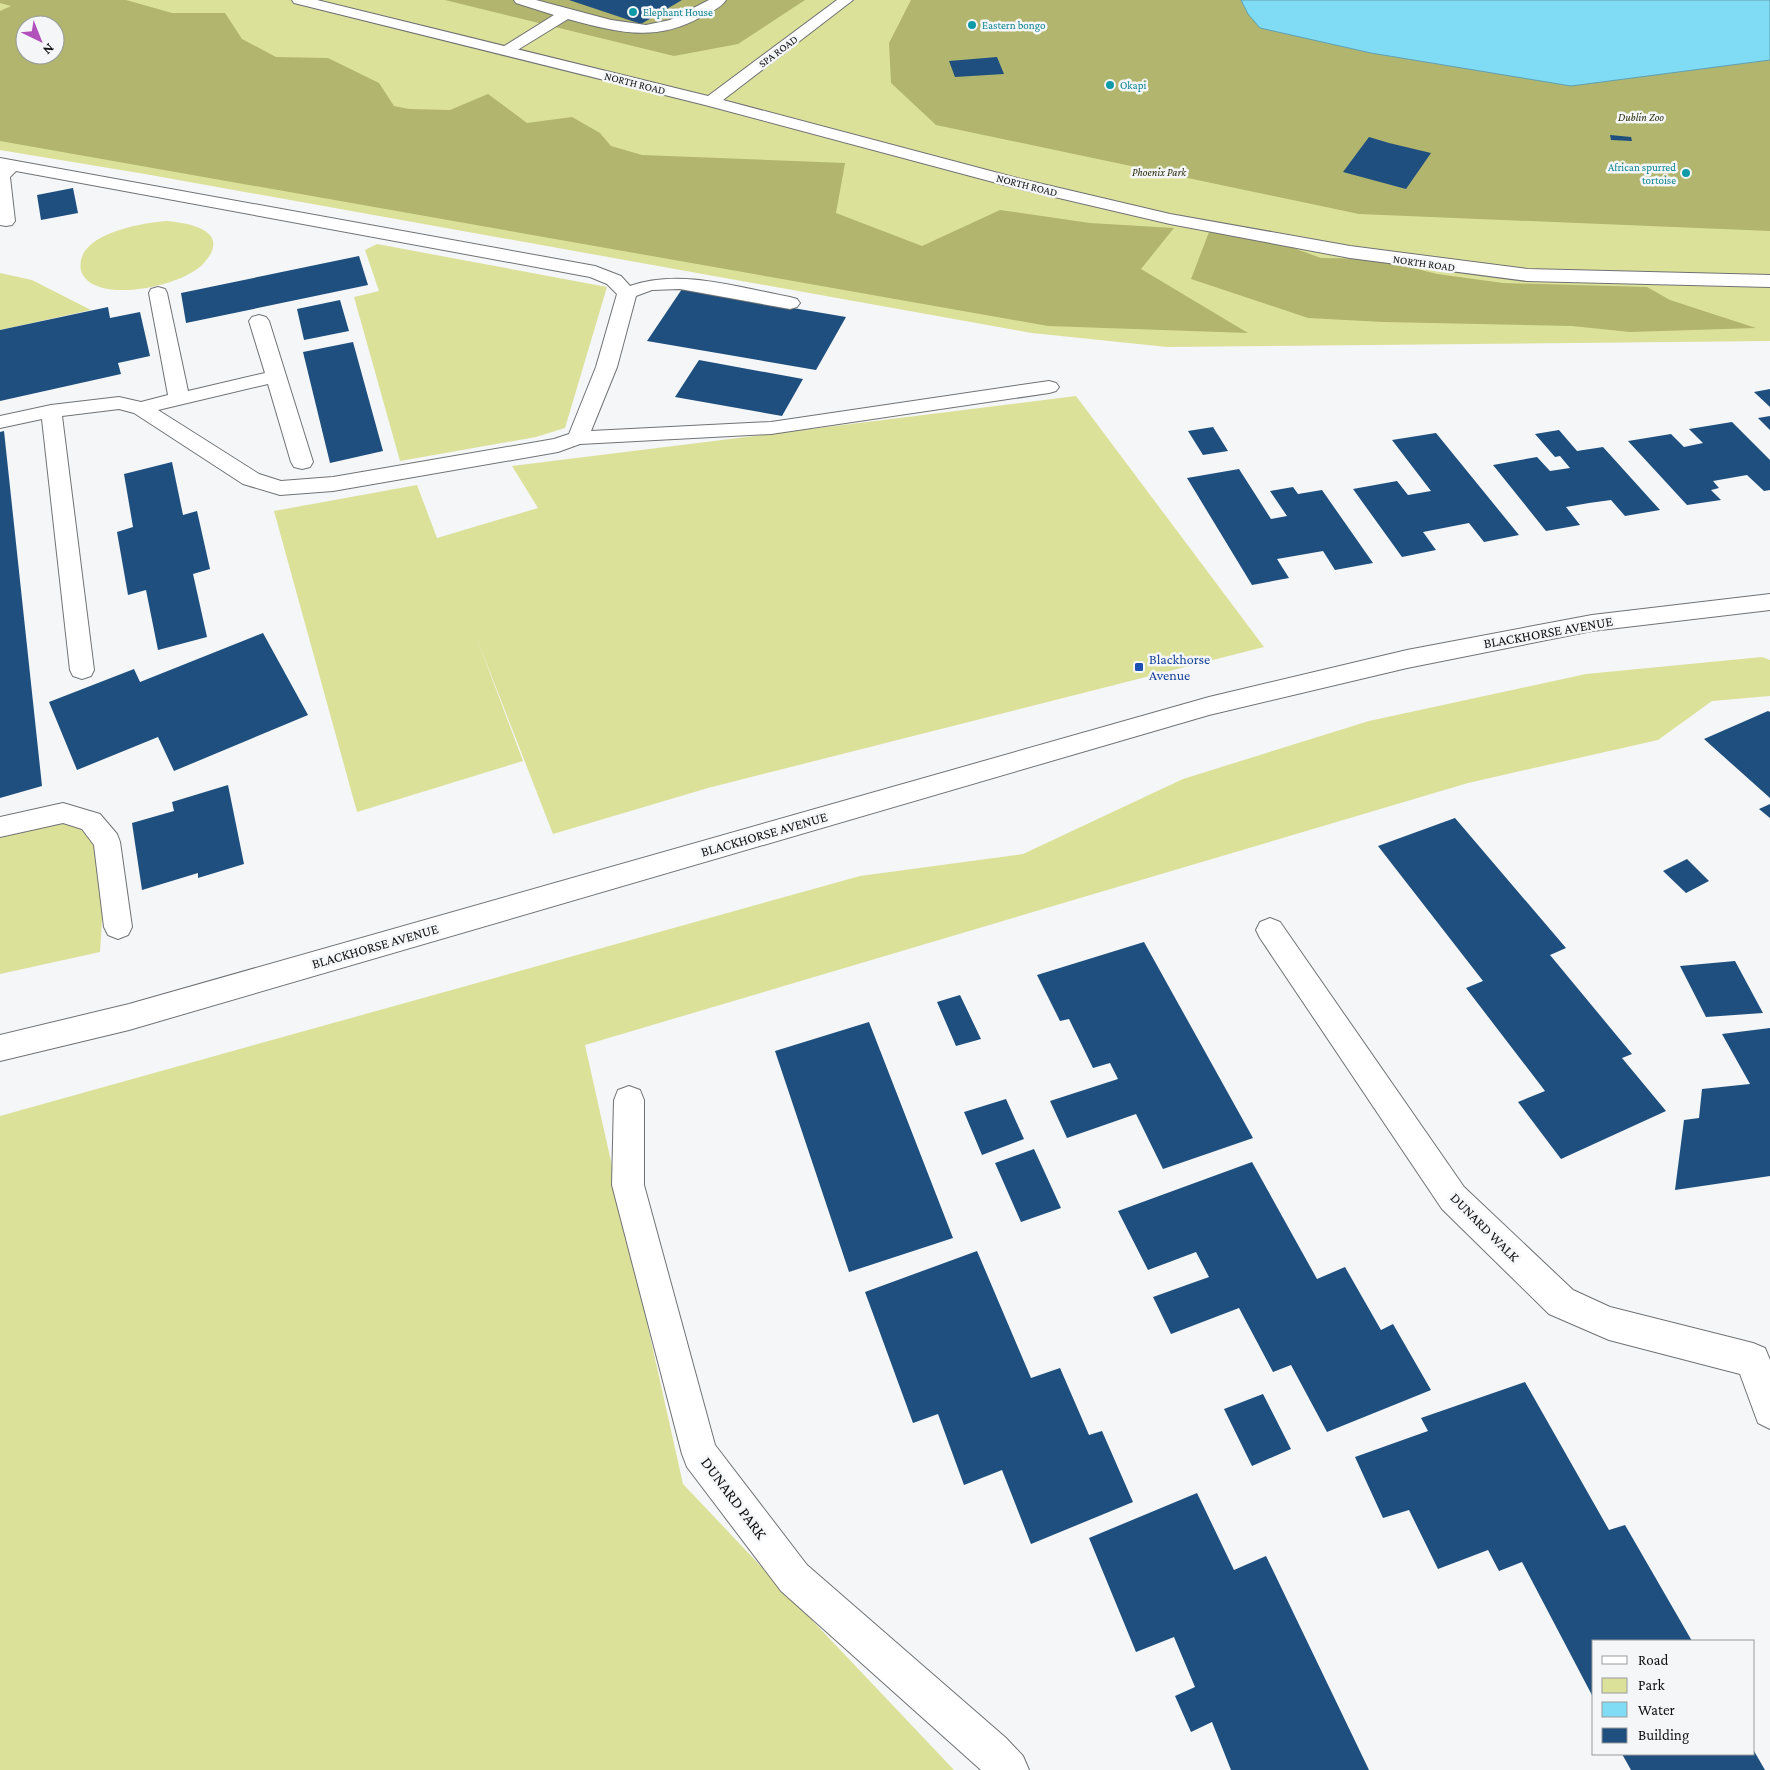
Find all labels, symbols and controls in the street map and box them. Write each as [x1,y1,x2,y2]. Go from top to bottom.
marker: Elephant House [627,6,639,18]
place label: Elephant House [643,6,713,19]
north arrow [15,15,65,65]
marker: Eastern bongo [966,19,978,31]
place label: Eastern bongo [982,19,1046,32]
street label: SPA ROAD [756,33,800,69]
text: N [40,40,58,59]
street label: NORTH ROAD [603,70,667,96]
marker: Okapi [1104,79,1116,91]
place label: Okapi [1120,79,1146,92]
park label: Dublin Zoo [1618,111,1664,123]
place label: African spurred tortoise [1608,161,1676,186]
park label: Phoenix Park [1132,166,1187,178]
marker: African spurred tortoise [1680,167,1692,179]
street label: NORTH ROAD [995,172,1059,198]
street label: NORTH ROAD [1392,253,1456,273]
street label: BLACKHORSE AVENUE [1482,613,1614,651]
place label: Blackhorse Avenue [1149,651,1210,683]
marker: Blackhorse Avenue [1133,661,1145,673]
street label: BLACKHORSE AVENUE [699,808,830,860]
street label: BLACKHORSE AVENUE [310,920,441,972]
street label: DUNARD WALK [1447,1189,1523,1265]
street label: DUNARD PARK [698,1454,771,1543]
legend [1592,1640,1755,1755]
text: Road [1638,1652,1669,1668]
text: Park [1638,1677,1665,1693]
text: Water [1638,1702,1675,1718]
text: Building [1638,1727,1689,1744]

